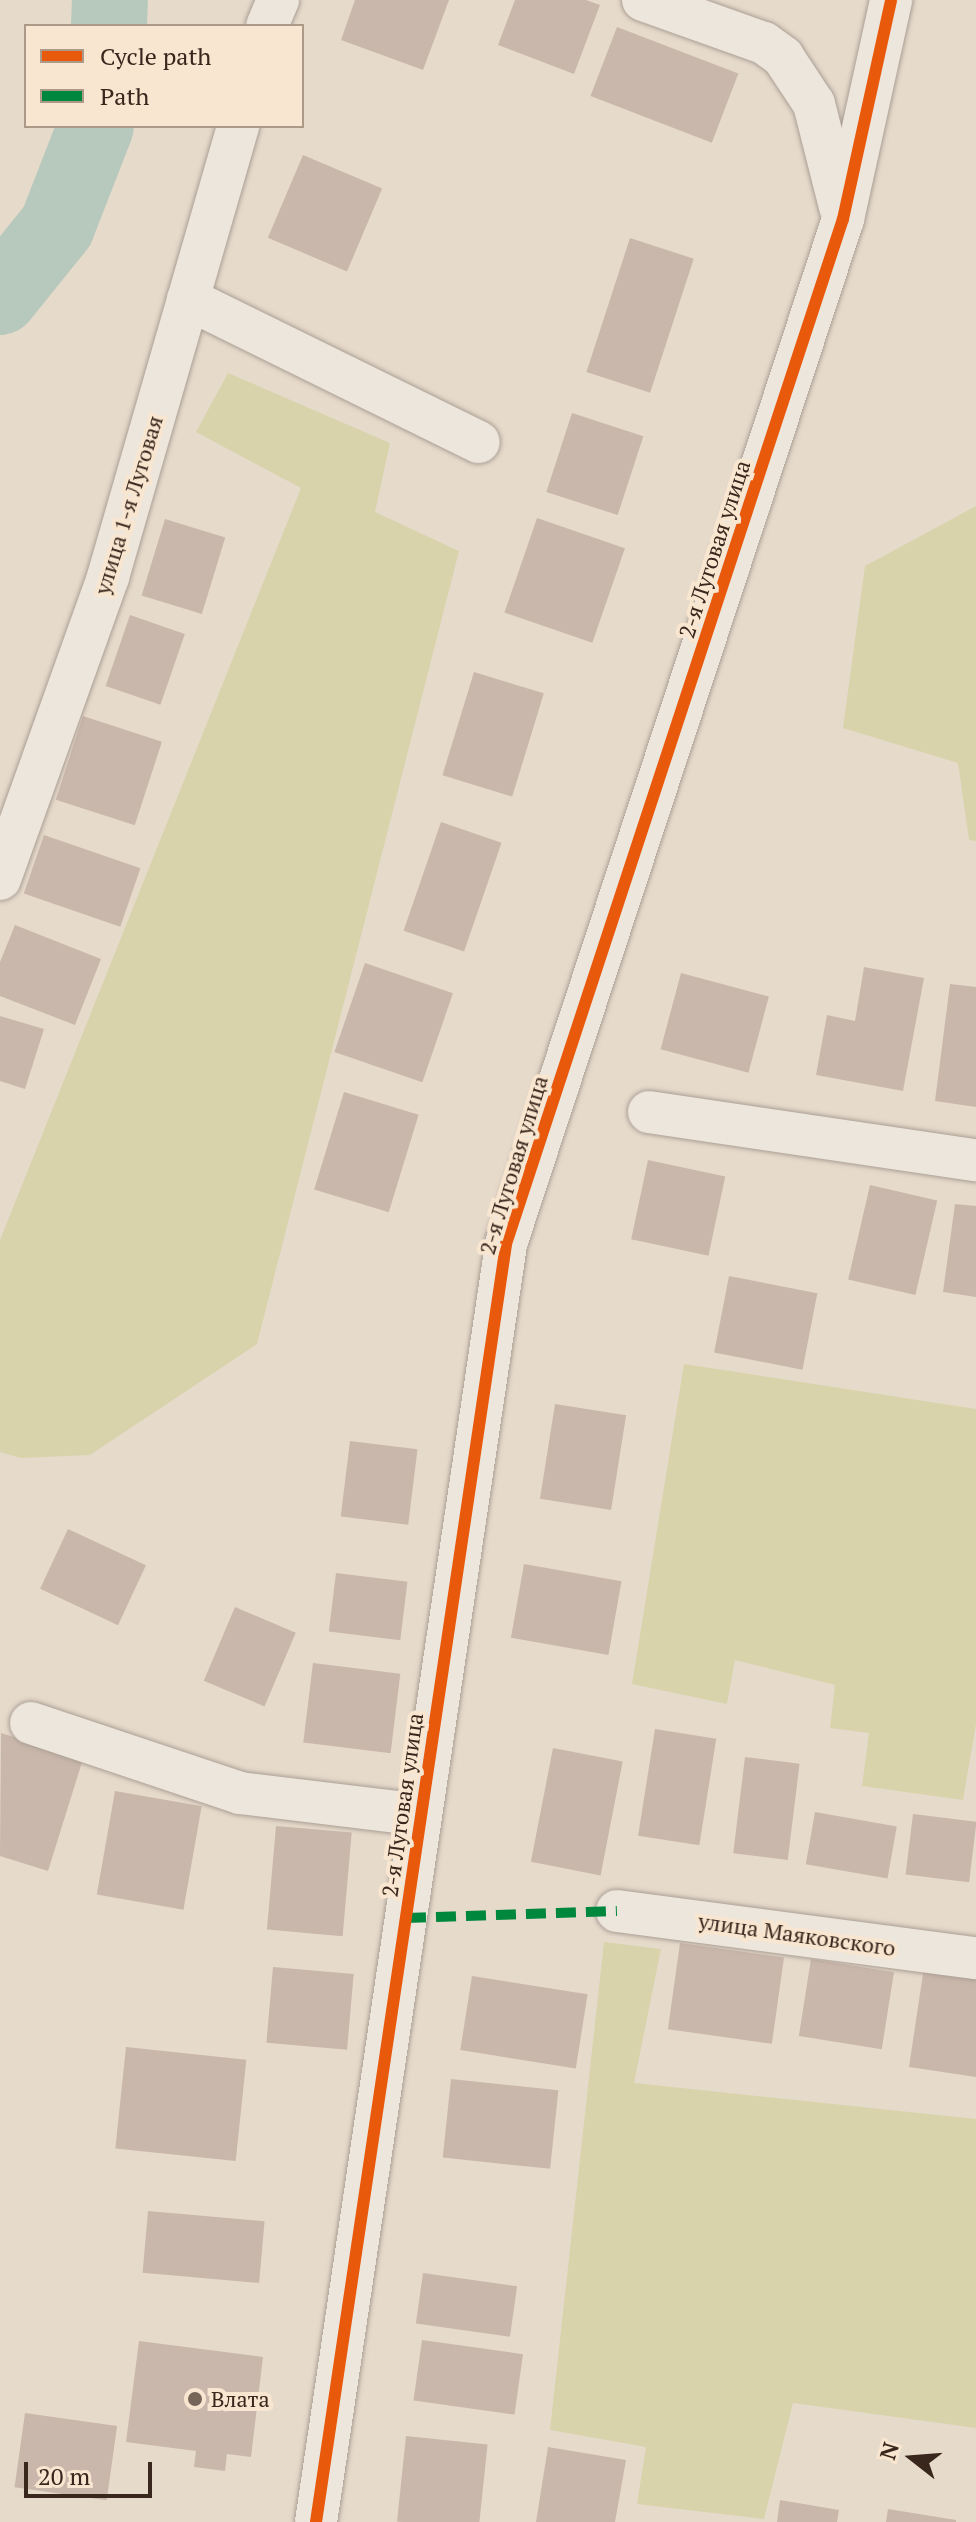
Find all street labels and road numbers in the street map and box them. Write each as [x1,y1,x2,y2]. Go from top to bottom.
street label: улица 1-я Луговая [88,412,168,598]
street label: 2-я Луговая улица [673,457,755,641]
street label: 2-я Луговая улица [473,1072,553,1258]
street label: 2-я Луговая улица [376,1711,428,1899]
street label: улица Маяковского [697,1907,897,1961]

